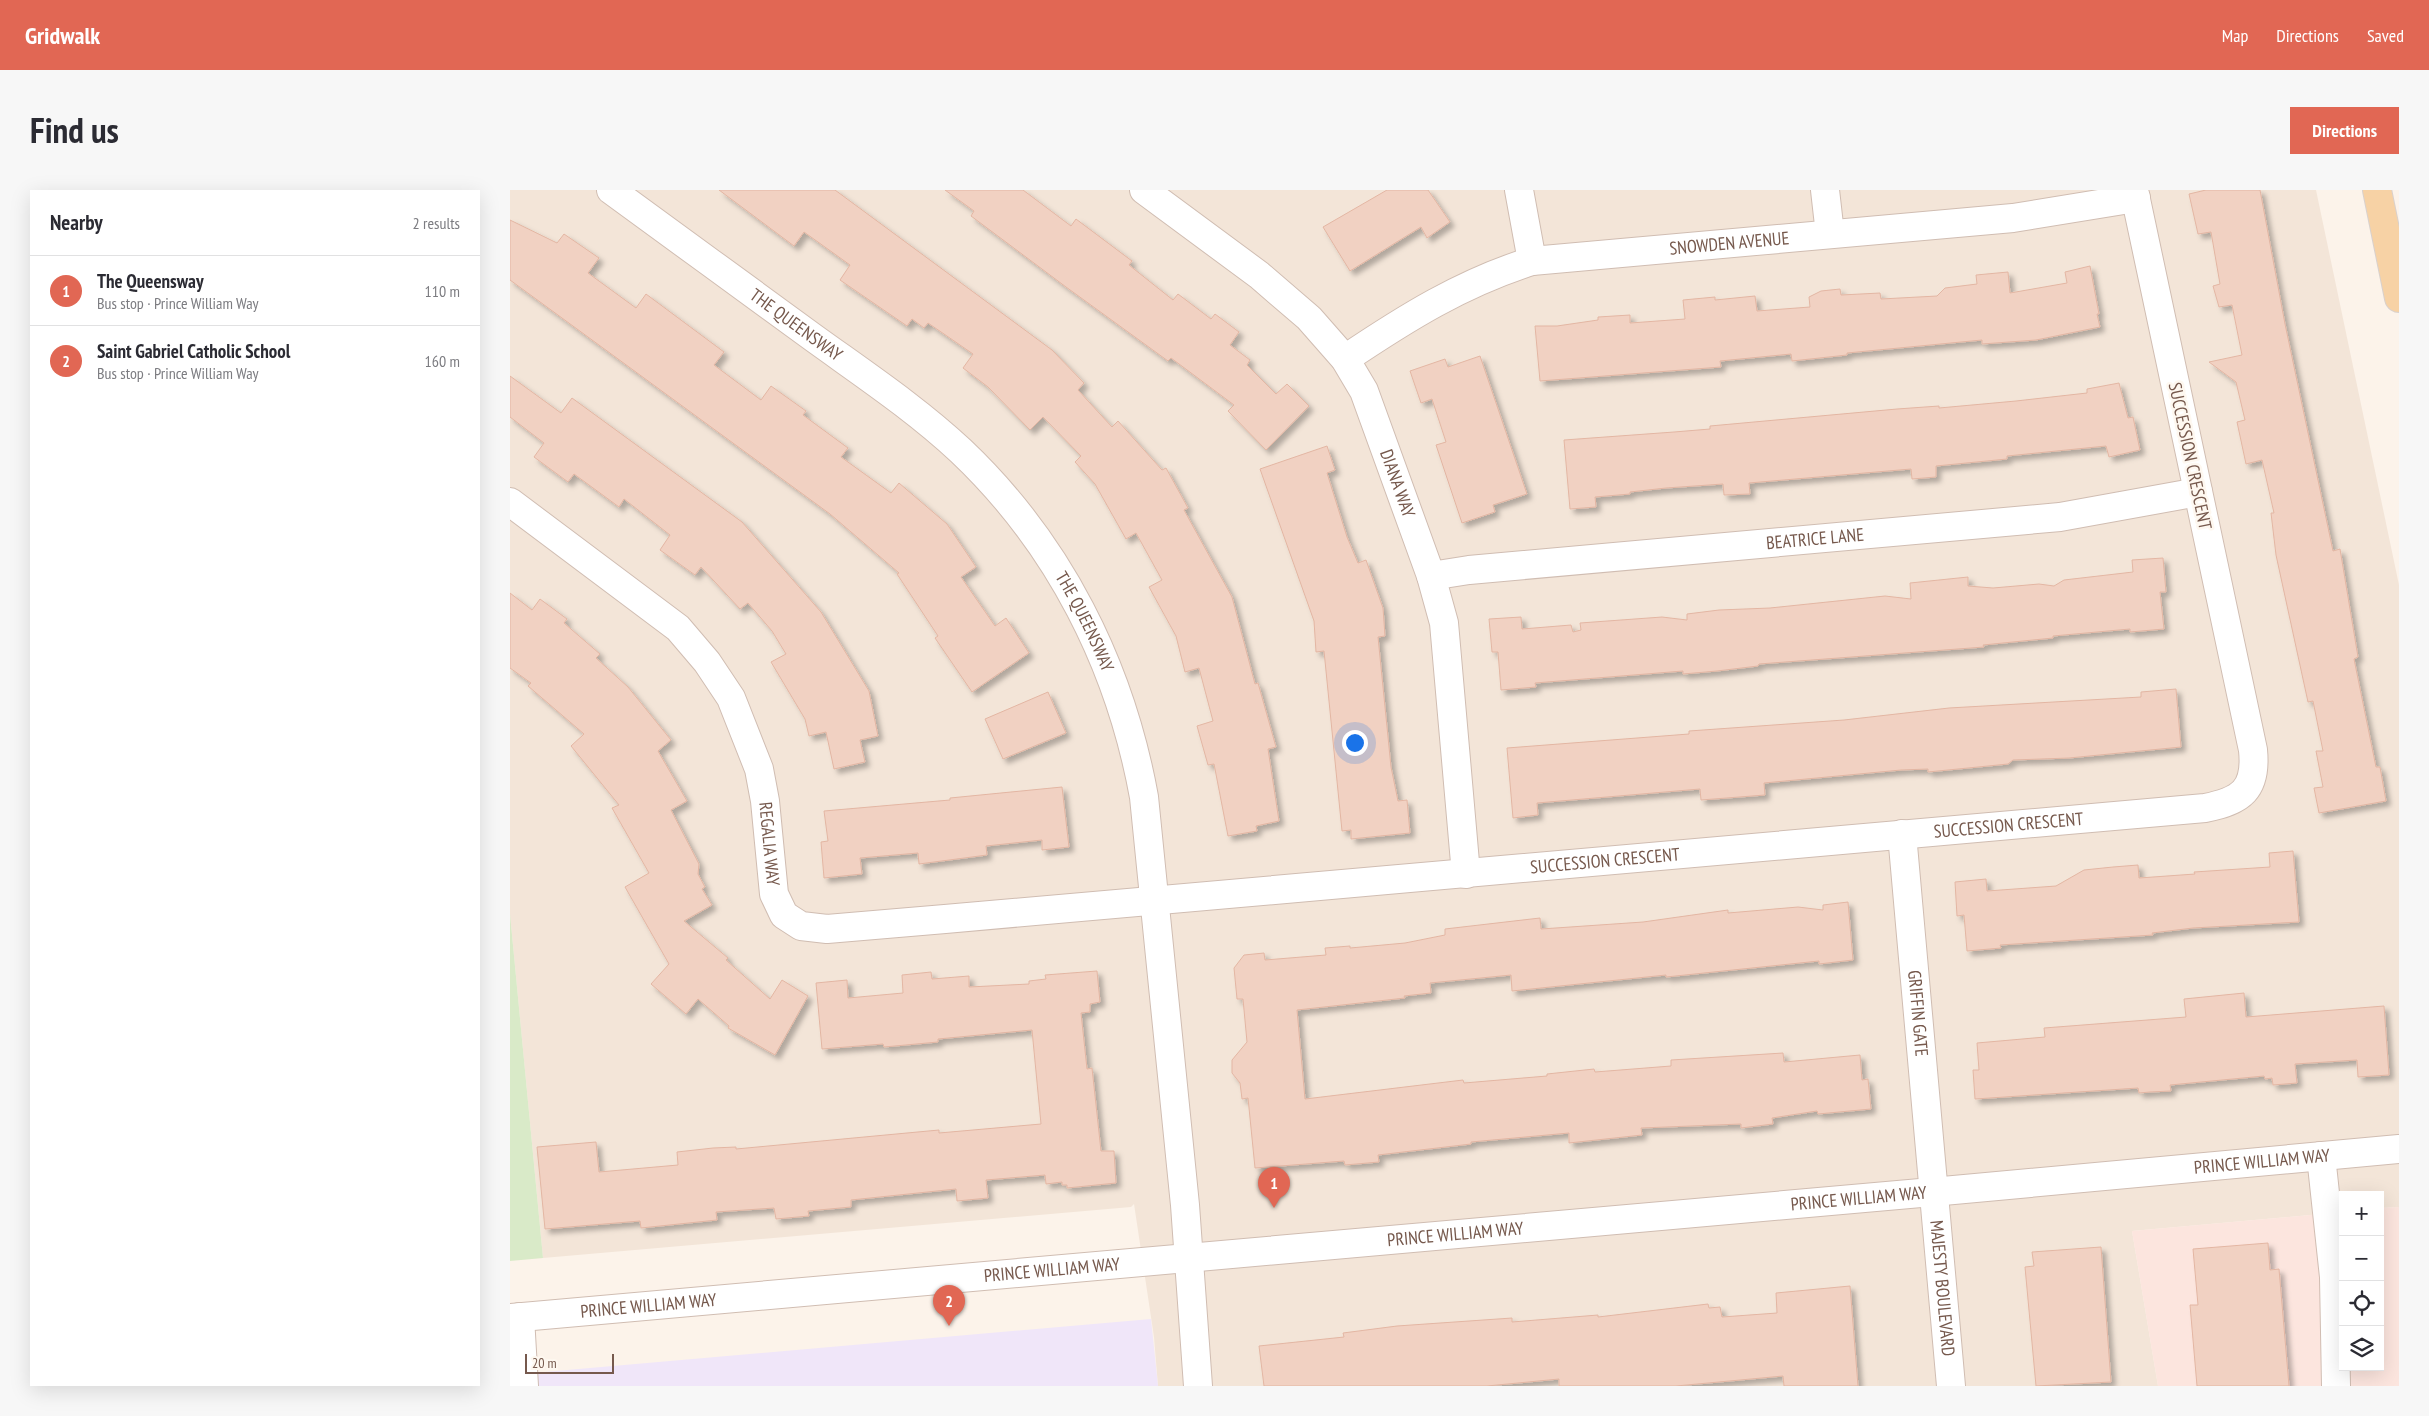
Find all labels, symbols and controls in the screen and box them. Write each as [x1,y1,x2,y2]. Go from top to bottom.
text: Gridwalk [25,20,100,51]
text: Map [2222,24,2248,47]
text: Directions [2276,24,2339,47]
text: Saved [2367,24,2404,47]
text: Find us [30,107,119,153]
button: Directions [2290,107,2399,154]
text: Nearby [50,209,103,236]
text: 2 results [413,213,460,233]
street label: SNOWDEN AVENUE [1668,226,1790,260]
text: The Queensway [97,269,204,293]
text: 1 [62,281,70,301]
text: 110 m [425,281,460,301]
street label: THE QUEENSWAY [745,283,848,366]
text: Bus stop · Prince William Way [97,293,259,313]
text: Saint Gabriel Catholic School [97,339,290,363]
text: 2 [62,351,70,371]
text: 160 m [425,351,460,371]
text: Bus stop · Prince William Way [97,363,259,383]
street label: SUCCESSION CRESCENT [2164,380,2217,532]
street label: DIANA WAY [1375,446,1421,521]
street label: BEATRICE LANE [1765,523,1865,554]
street label: THE QUEENSWAY [1051,567,1120,676]
your location [1342,730,1368,756]
street label: REGALIA WAY [754,801,785,888]
street label: SUCCESSION CRESCENT [1933,807,2084,843]
street label: SUCCESSION CRESCENT [1529,842,1681,878]
street label: GRIFFIN GATE [1903,969,1934,1057]
street label: PRINCE WILLIAM WAY [2193,1143,2332,1179]
pin: 1 [1258,1167,1290,1208]
street label: PRINCE WILLIAM WAY [1790,1180,1928,1215]
map controls [2339,1191,2384,1371]
button: + [2339,1191,2384,1236]
street label: PRINCE WILLIAM WAY [1386,1216,1525,1251]
street label: MAJESTY BOULEVARD [1925,1219,1960,1357]
button: − [2339,1236,2384,1281]
street label: PRINCE WILLIAM WAY [983,1252,1122,1287]
button: locate [2339,1281,2384,1326]
pin: 2 [933,1285,965,1326]
street label: PRINCE WILLIAM WAY [579,1288,718,1323]
button: layers [2339,1326,2384,1371]
scale bar [525,1351,614,1374]
text: 20 m [532,1354,557,1372]

